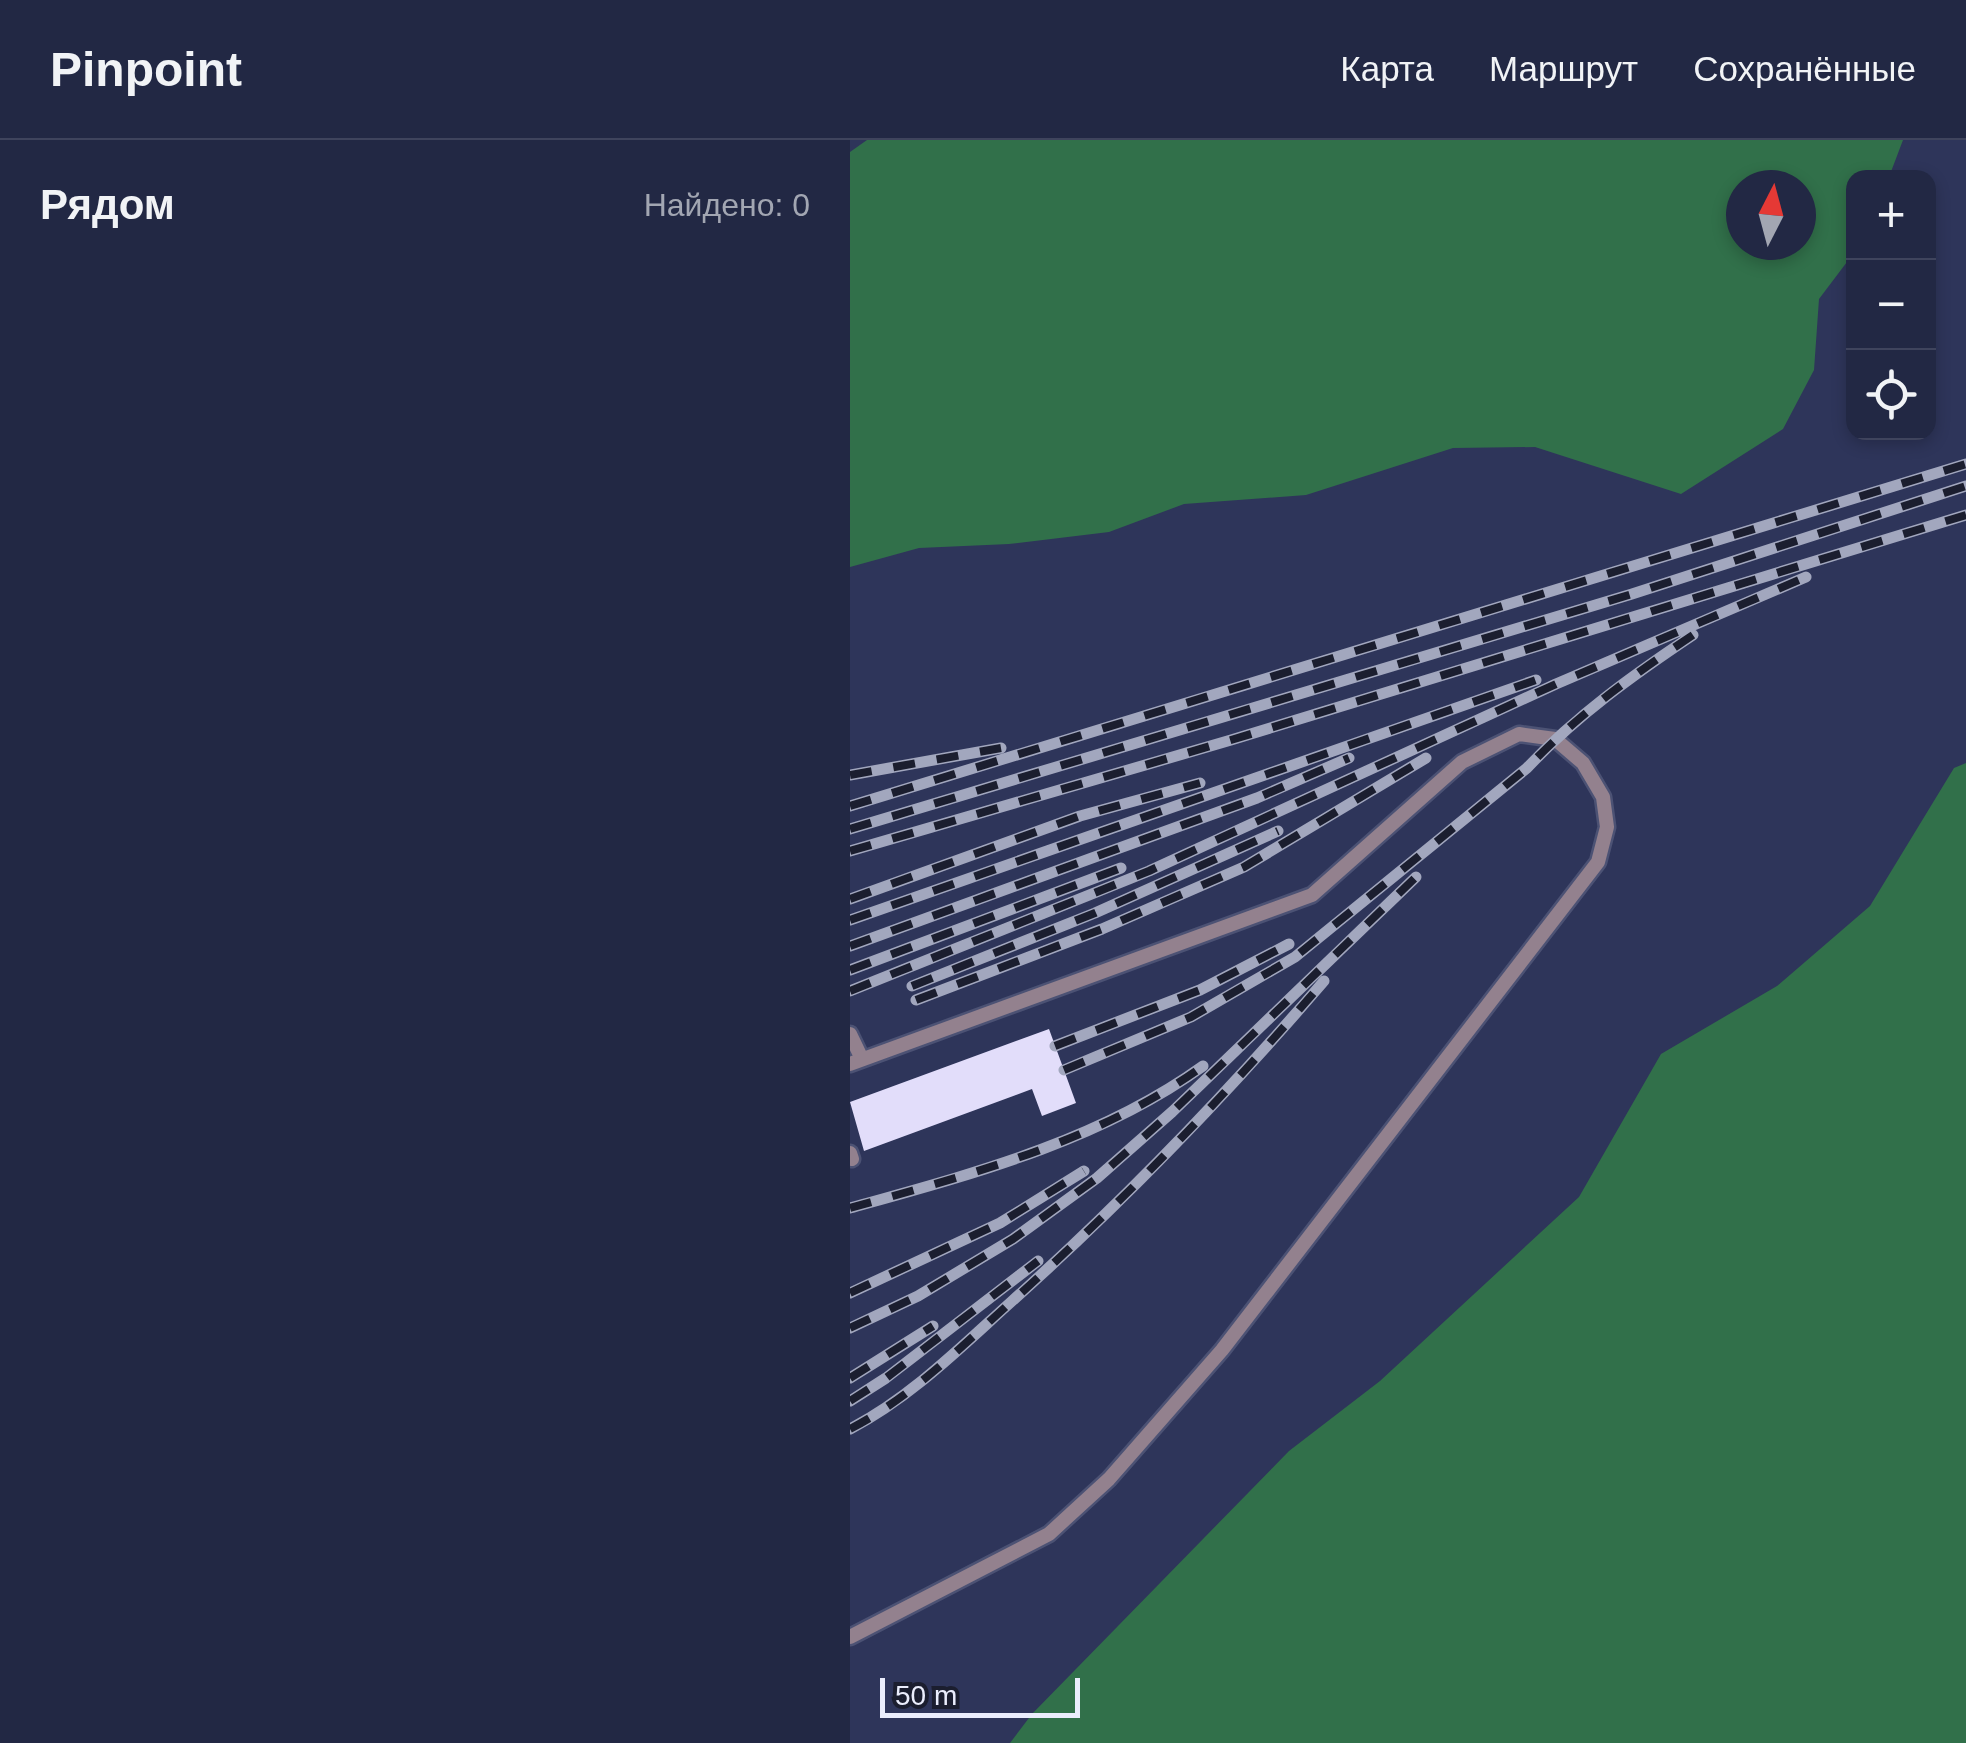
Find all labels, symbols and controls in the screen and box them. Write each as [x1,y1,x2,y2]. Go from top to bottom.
text: Pinpoint [50,43,242,96]
text: Карта [1340,49,1434,88]
text: Маршрут [1489,49,1638,88]
text: Сохранённые [1693,49,1916,88]
north arrow [1726,170,1816,260]
map controls [1846,170,1936,440]
button: + [1846,170,1936,260]
text: Рядом [40,181,175,228]
text: Найдено: 0 [644,187,810,223]
button: − [1846,260,1936,350]
button: locate [1846,350,1936,440]
scale bar [880,1673,1080,1718]
text: 50 m [895,1680,957,1711]

